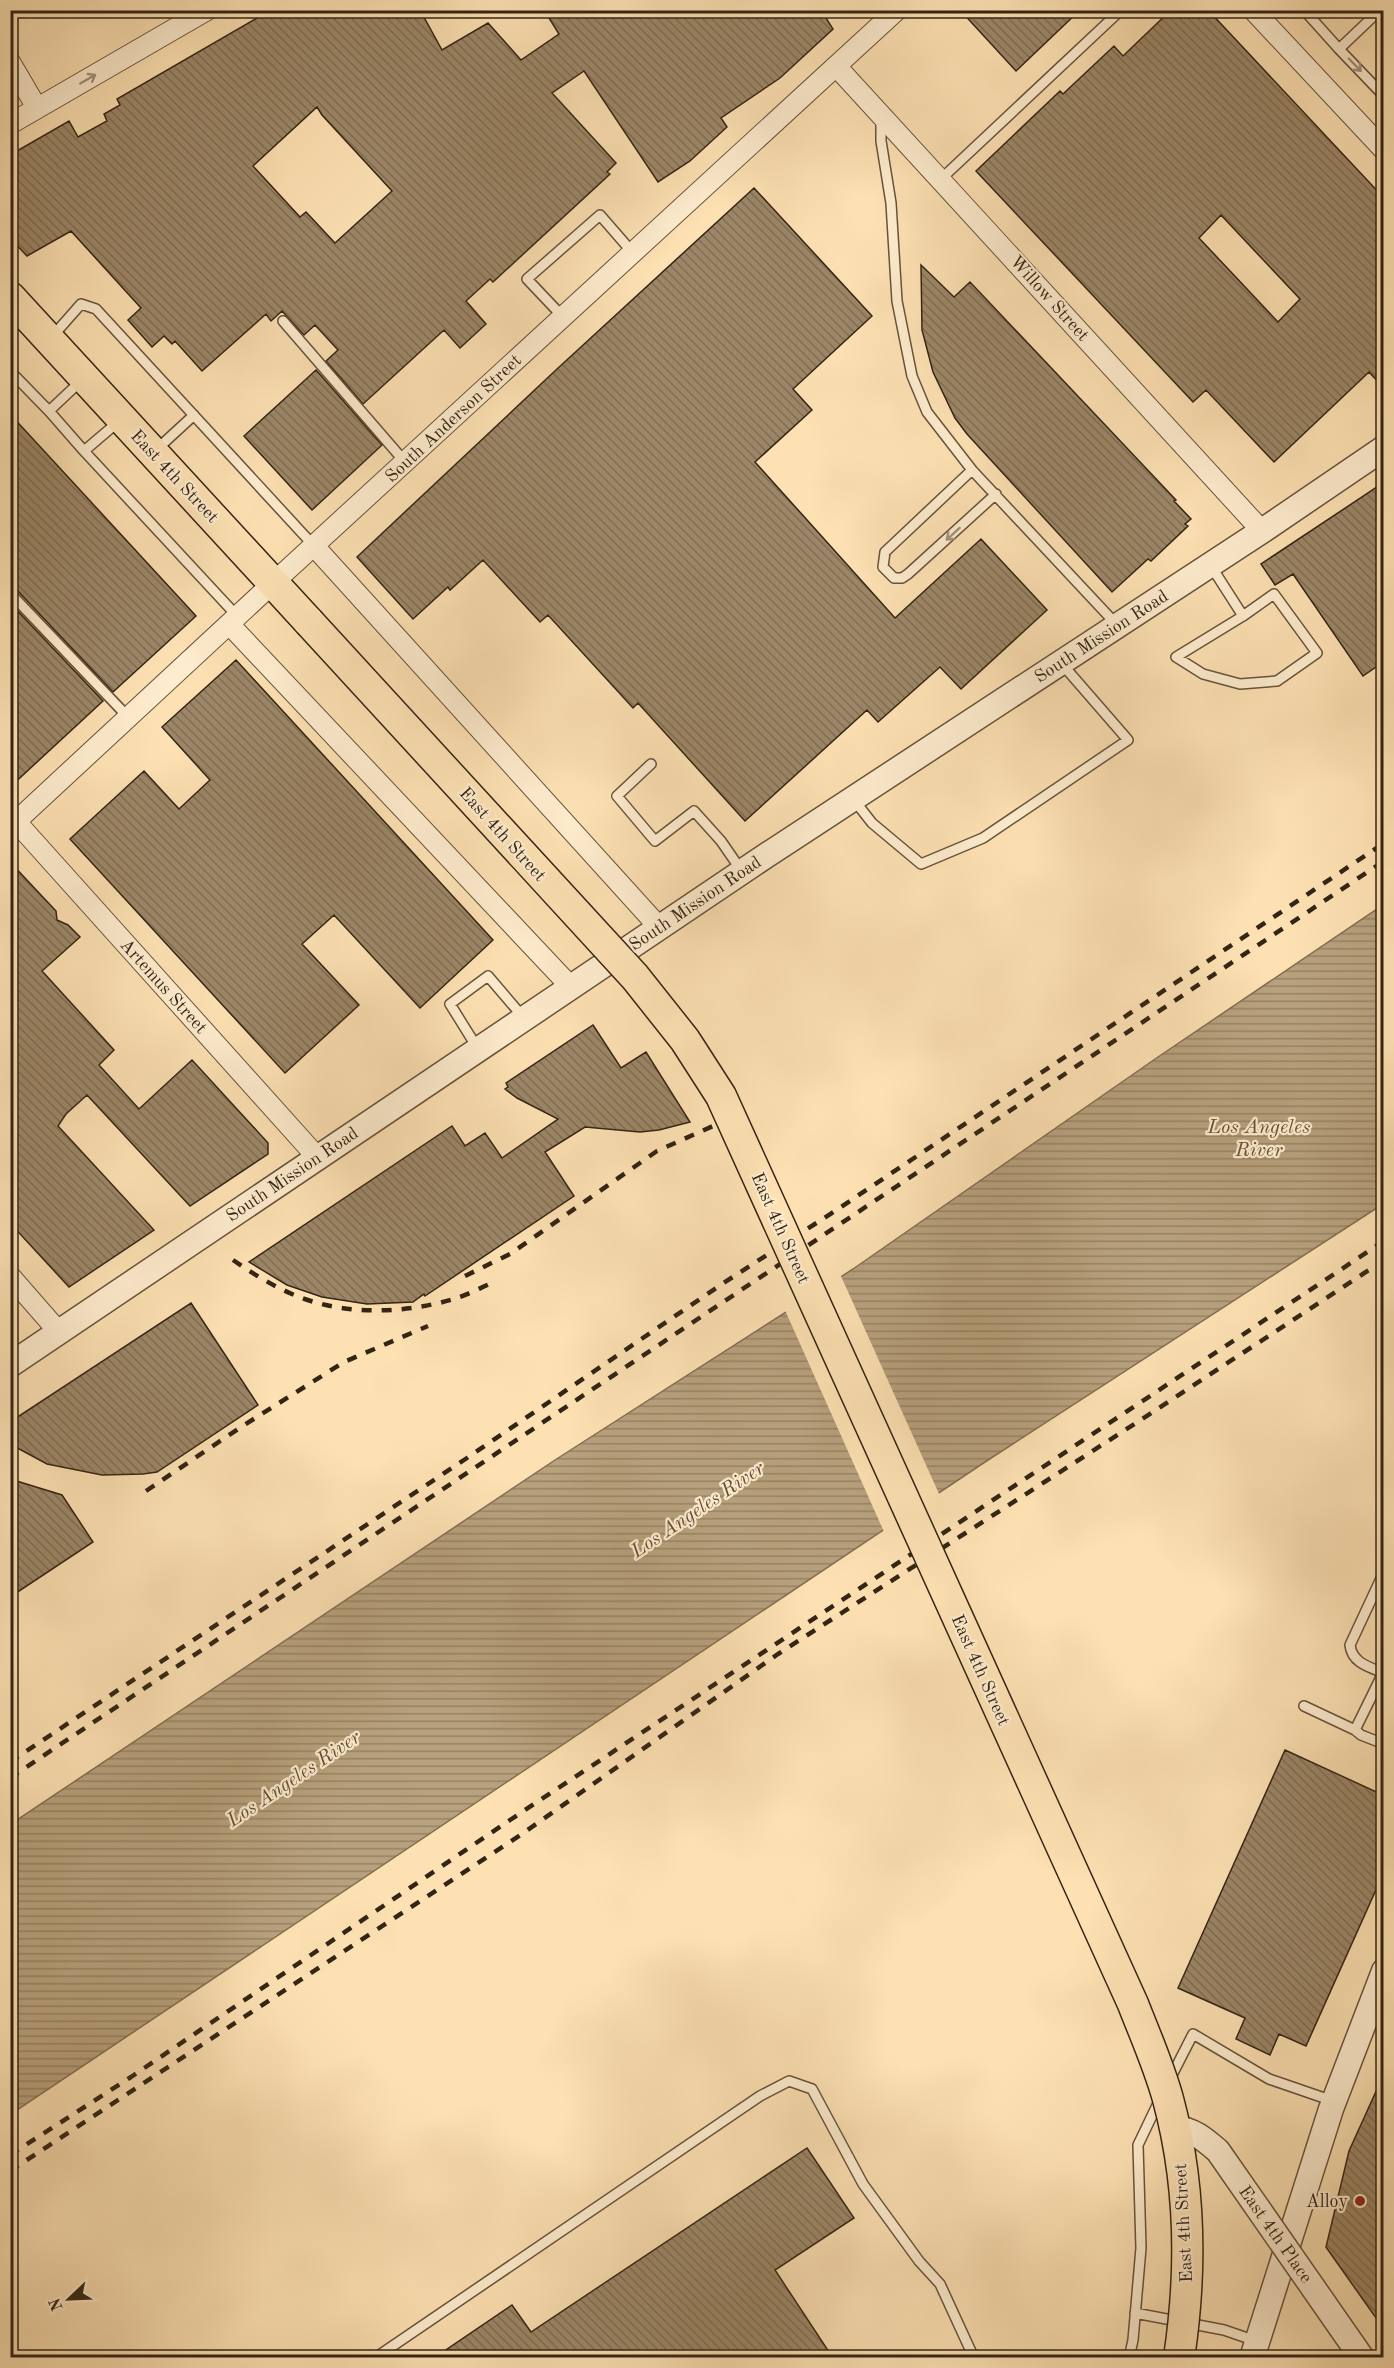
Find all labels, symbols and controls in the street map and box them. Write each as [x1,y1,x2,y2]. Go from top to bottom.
one-way arrow [1347,58,1362,73]
one-way arrow [79,73,96,85]
street label: Willow Street [1006,252,1092,345]
street label: South Anderson Street [382,351,525,486]
street label: East 4th Street [127,427,222,527]
one-way arrow [946,527,961,541]
street label: South Mission Road [1032,587,1171,687]
street label: East 4th Street [456,784,549,885]
street label: South Mission Road [626,853,765,955]
street label: Artemus Street [116,936,210,1037]
water label: Los Angeles River [1206,1118,1311,1161]
street label: South Mission Road [223,1124,362,1226]
street label: East 4th Street [748,1170,813,1287]
water label: Los Angeles River [627,1459,769,1563]
street label: East 4th Street [948,1612,1013,1729]
water label: Los Angeles River [223,1728,365,1832]
street label: East 4th Street [1172,2163,1196,2283]
street label: East 4th Place [1235,2183,1315,2286]
place label: Alloy [1306,2193,1348,2211]
marker: Alloy [1353,2194,1367,2208]
north arrow [39,2269,99,2329]
text: N [47,2295,67,2313]

